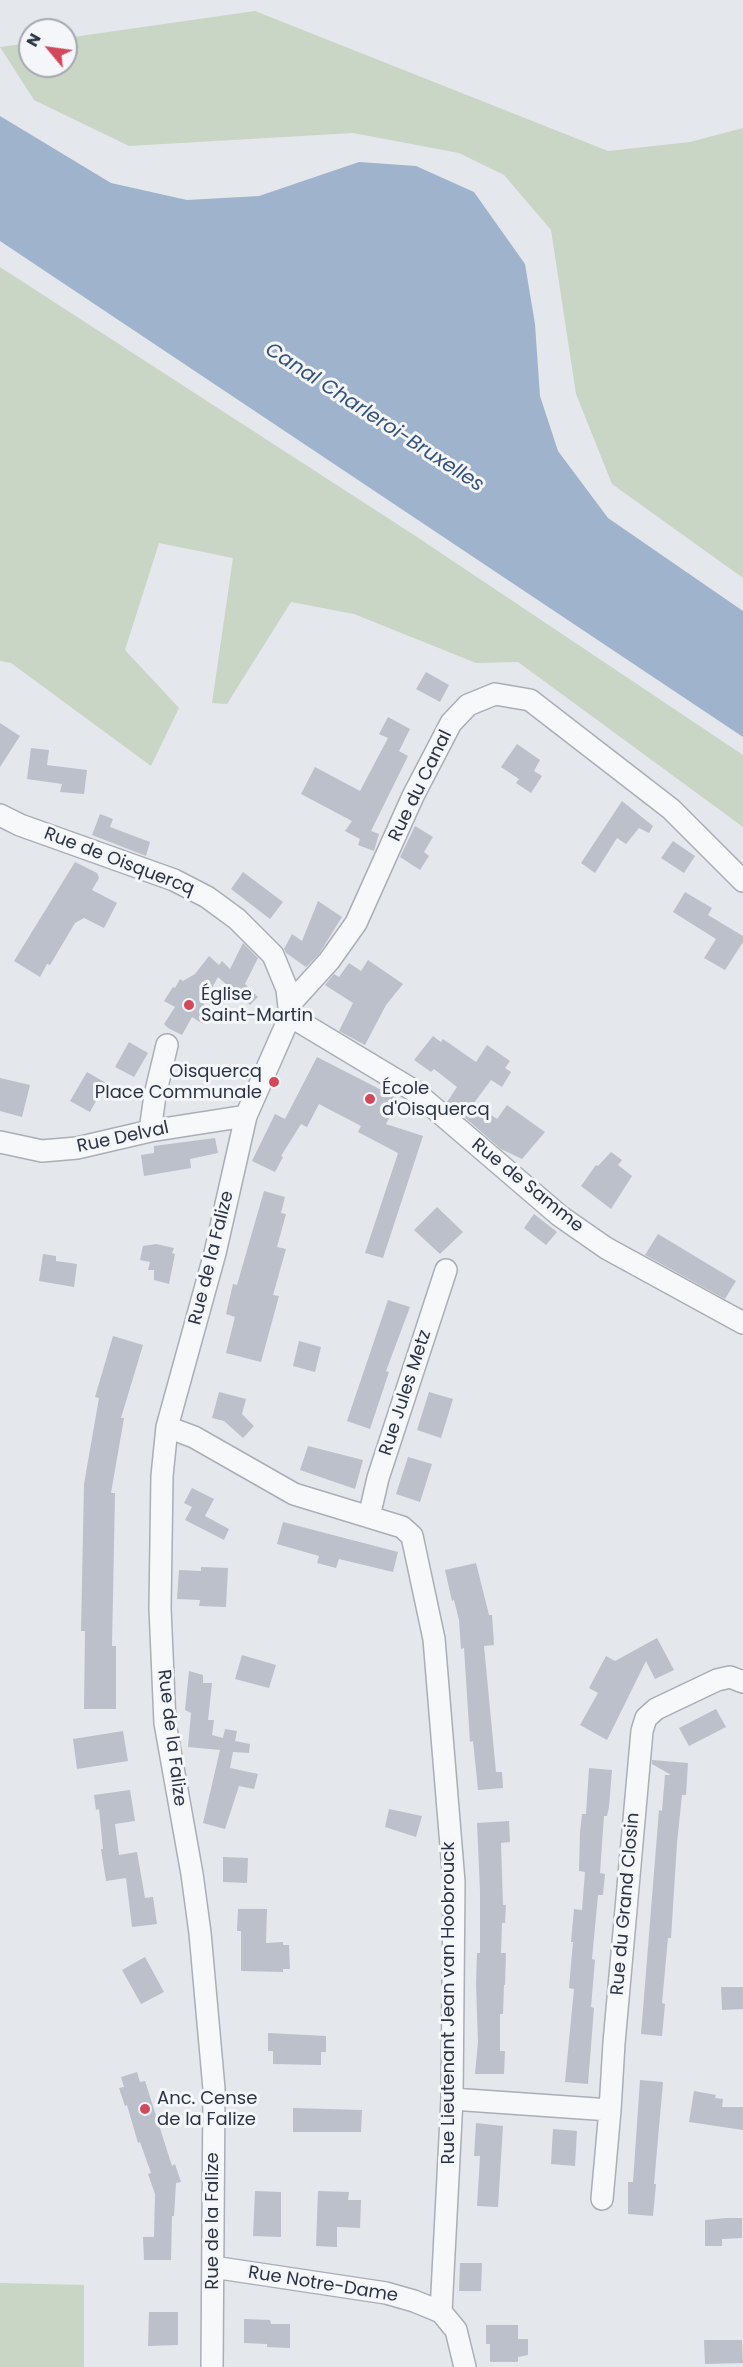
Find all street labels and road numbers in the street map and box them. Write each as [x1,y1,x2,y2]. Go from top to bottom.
street label: Rue du Canal [385,727,457,845]
street label: Rue de Oisquercq [41,823,197,901]
street label: Rue Delval [75,1118,171,1158]
street label: Rue de Samme [467,1134,587,1238]
street label: Rue de la Falize [185,1189,239,1327]
street label: Rue Jules Metz [376,1328,436,1458]
street label: Rue de la Falize [152,1668,190,1808]
street label: Rue du Grand Closin [607,1812,645,1996]
street label: Rue Lieutenant Jean van Hoobrouck [438,1842,460,2164]
street label: Rue de la Falize [202,2152,224,2290]
street label: Rue Notre-Dame [246,2262,400,2308]

